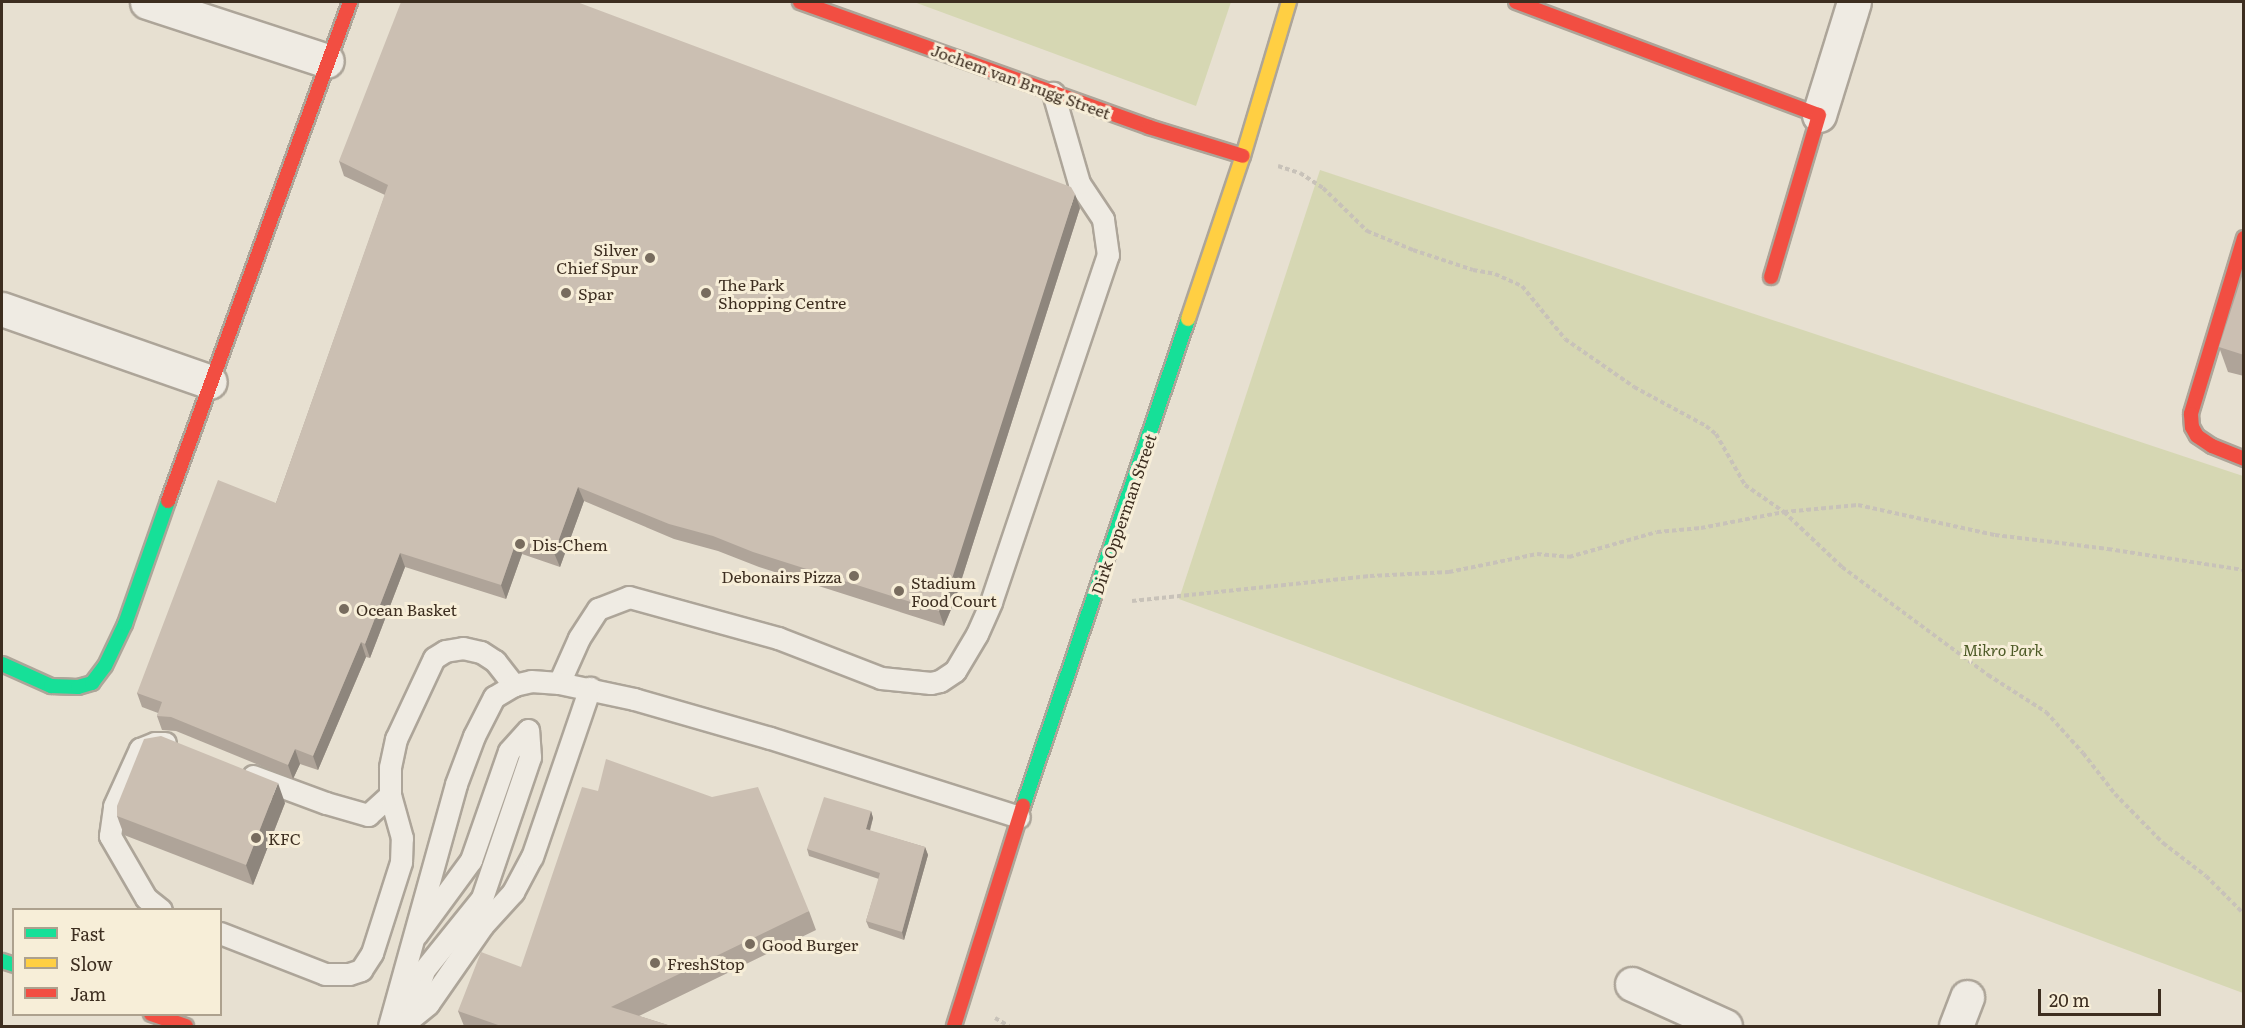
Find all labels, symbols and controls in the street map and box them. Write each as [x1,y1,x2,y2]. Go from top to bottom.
street label: Jochem van Brugg Street [929,40,1113,122]
place label: Silver Chief Spur [556,239,638,277]
marker: Silver Chief Spur [643,251,657,265]
place label: The Park Shopping Centre [718,274,846,312]
place label: Spar [578,283,613,303]
marker: Spar [559,286,573,300]
marker: The Park Shopping Centre [699,286,713,300]
street label: Dirk Opperman Street [1086,431,1160,597]
place label: Dis-Chem [532,534,608,554]
marker: Dis-Chem [513,537,527,551]
place label: Debonairs Pizza [721,566,842,586]
marker: Debonairs Pizza [847,569,861,583]
place label: Stadium Food Court [911,572,997,610]
marker: Stadium Food Court [892,584,906,598]
place label: Ocean Basket [356,599,457,619]
marker: Ocean Basket [337,602,351,616]
park label: Mikro Park [1963,639,2043,659]
place label: KFC [268,828,301,848]
marker: KFC [249,831,263,845]
legend [12,908,222,1016]
text: Fast [70,920,105,947]
place label: Good Burger [762,934,858,954]
marker: Good Burger [743,937,757,951]
text: Slow [70,950,112,977]
place label: FreshStop [667,953,745,973]
marker: FreshStop [648,956,662,970]
scale bar [2041,977,2164,1015]
text: Jam [70,980,106,1007]
text: 20 m [2049,986,2090,1013]

